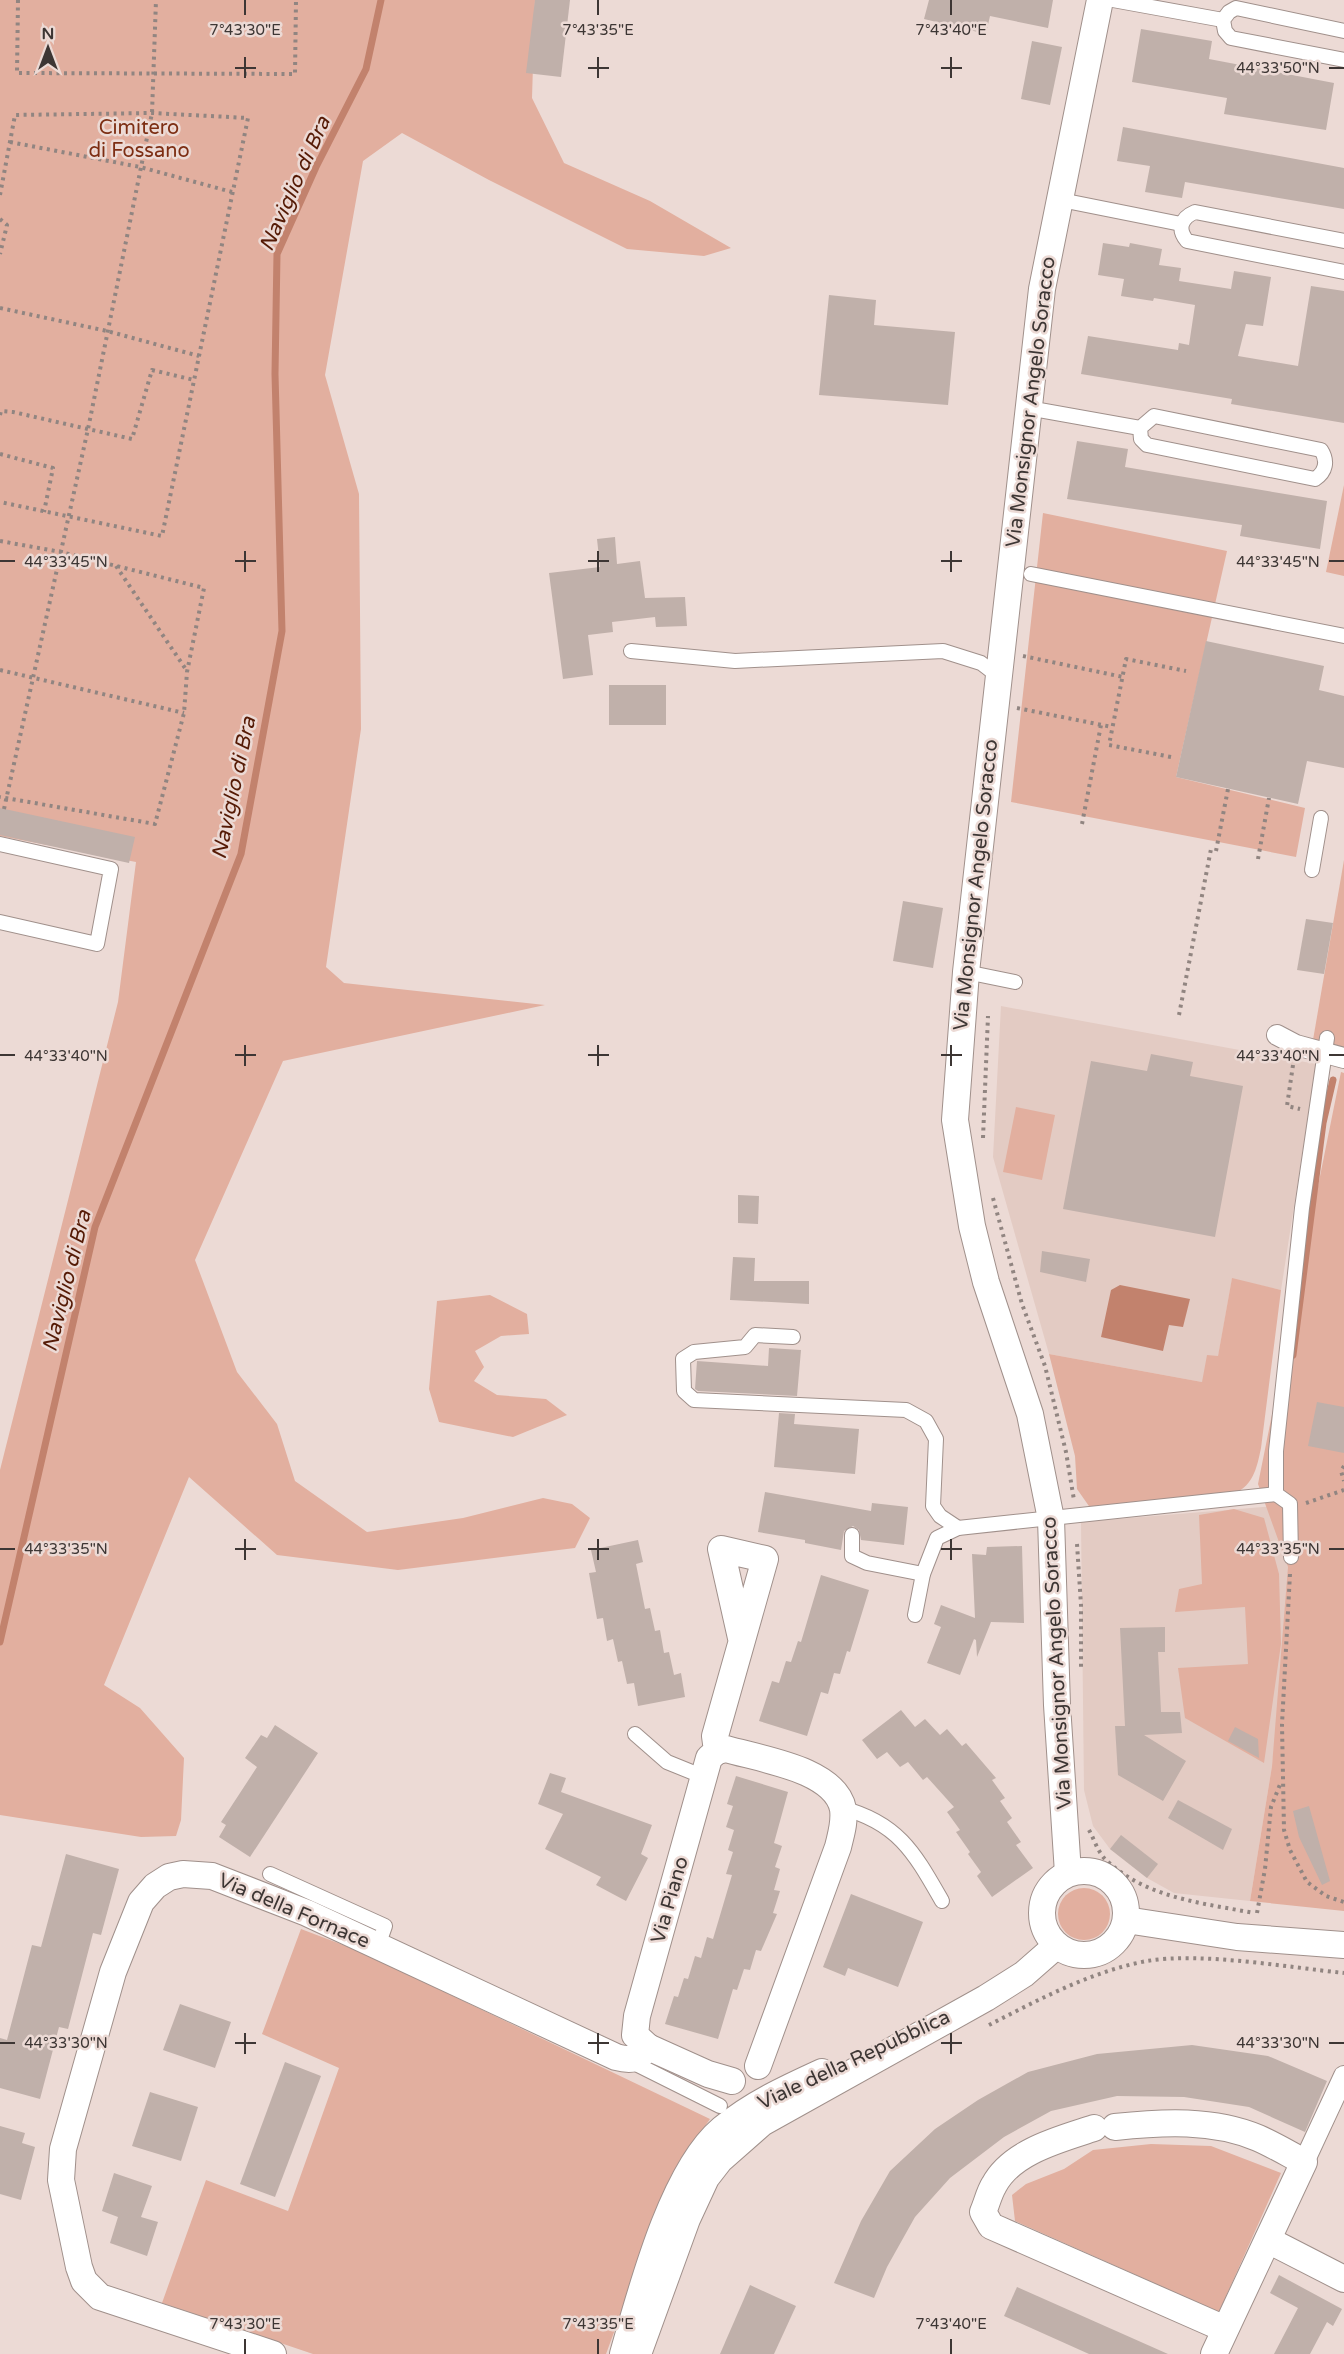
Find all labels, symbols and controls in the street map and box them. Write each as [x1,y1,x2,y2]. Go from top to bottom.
north arrow [18,18,78,78]
text: 7°43'30"E [209,21,281,39]
text: 7°43'35"E [562,21,634,39]
text: 7°43'40"E [915,21,987,39]
text: N [42,24,54,44]
text: 44°33'50"N [1236,59,1320,77]
water label: Naviglio di Bra [254,112,336,255]
park label: Cimitero di Fossano [88,116,190,163]
street label: Via Monsignor Angelo Soracco [1001,255,1061,549]
text: 44°33'45"N [24,553,108,571]
text: 44°33'45"N [1236,553,1320,571]
water label: Naviglio di Bra [207,713,262,861]
street label: Via Monsignor Angelo Soracco [949,738,1003,1032]
text: 44°33'40"N [24,1047,108,1065]
text: 44°33'40"N [1236,1047,1320,1065]
water label: Naviglio di Bra [37,1206,97,1354]
street label: Via Monsignor Angelo Soracco [1037,1516,1077,1810]
text: 44°33'35"N [24,1540,108,1558]
text: 44°33'35"N [1236,1540,1320,1558]
street label: Via Piano [646,1854,694,1946]
street label: Via della Fornace [215,1868,373,1954]
street label: Viale della Repubblica [754,2005,954,2115]
text: 44°33'30"N [24,2034,108,2052]
text: 44°33'30"N [1236,2034,1320,2052]
text: 7°43'30"E [209,2315,281,2333]
text: 7°43'35"E [562,2315,634,2333]
text: 7°43'40"E [915,2315,987,2333]

